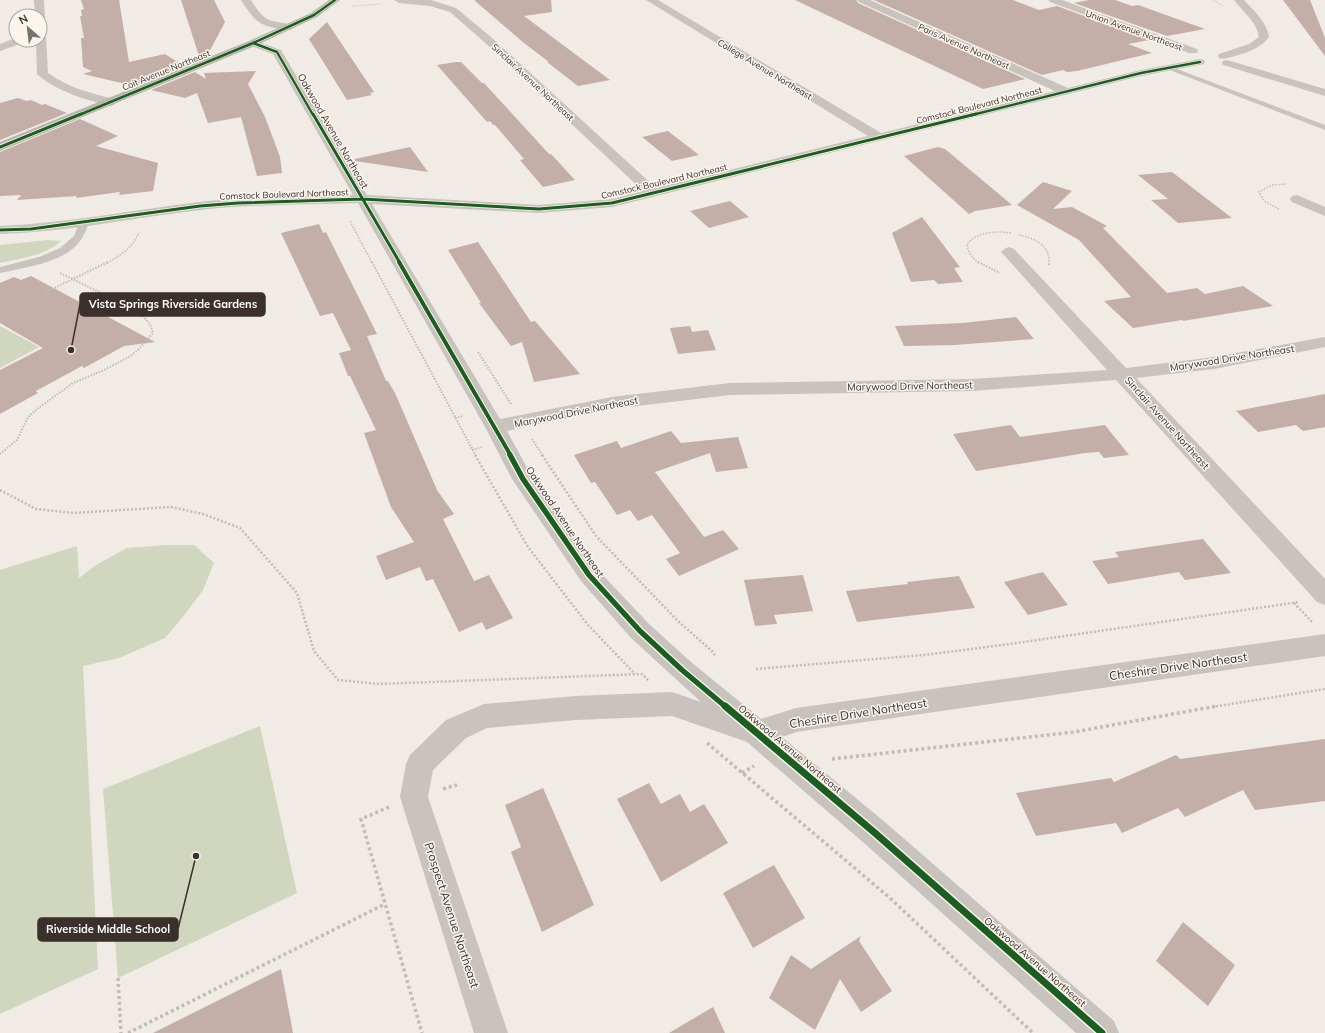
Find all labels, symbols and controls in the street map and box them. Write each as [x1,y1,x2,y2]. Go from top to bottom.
street label: Union Avenue Northeast [1084,7,1184,53]
north arrow [8,8,48,48]
text: N [16,11,30,27]
street label: Paris Avenue Northeast [917,21,1011,71]
street label: College Avenue Northeast [716,36,814,102]
street label: Sinclair Avenue Northeast [490,41,576,123]
street label: Coit Avenue Northeast [120,47,212,93]
street label: Oakwood Avenue Northeast [295,71,372,191]
street label: Comstock Boulevard Northeast [915,84,1043,126]
street label: Comstock Boulevard Northeast [600,161,728,201]
street label: Comstock Boulevard Northeast [219,186,349,202]
callout: Vista Springs Riverside Gardens [80,293,265,316]
text: Vista Springs Riverside Gardens [88,297,258,311]
street label: Marywood Drive Northeast [1169,342,1296,374]
street label: Sinclair Avenue Northeast [1122,374,1212,472]
street label: Marywood Drive Northeast [847,378,973,394]
street label: Marywood Drive Northeast [513,394,639,430]
street label: Oakwood Avenue Northeast [523,464,607,580]
street label: Cheshire Drive Northeast [1108,649,1248,683]
street label: Cheshire Drive Northeast [788,695,928,731]
street label: Oakwood Avenue Northeast [736,702,845,796]
street label: Prospect Avenue Northeast [421,840,483,990]
street label: Oakwood Avenue Northeast [981,914,1089,1010]
callout: Riverside Middle School [38,918,178,941]
text: Riverside Middle School [46,922,170,936]

